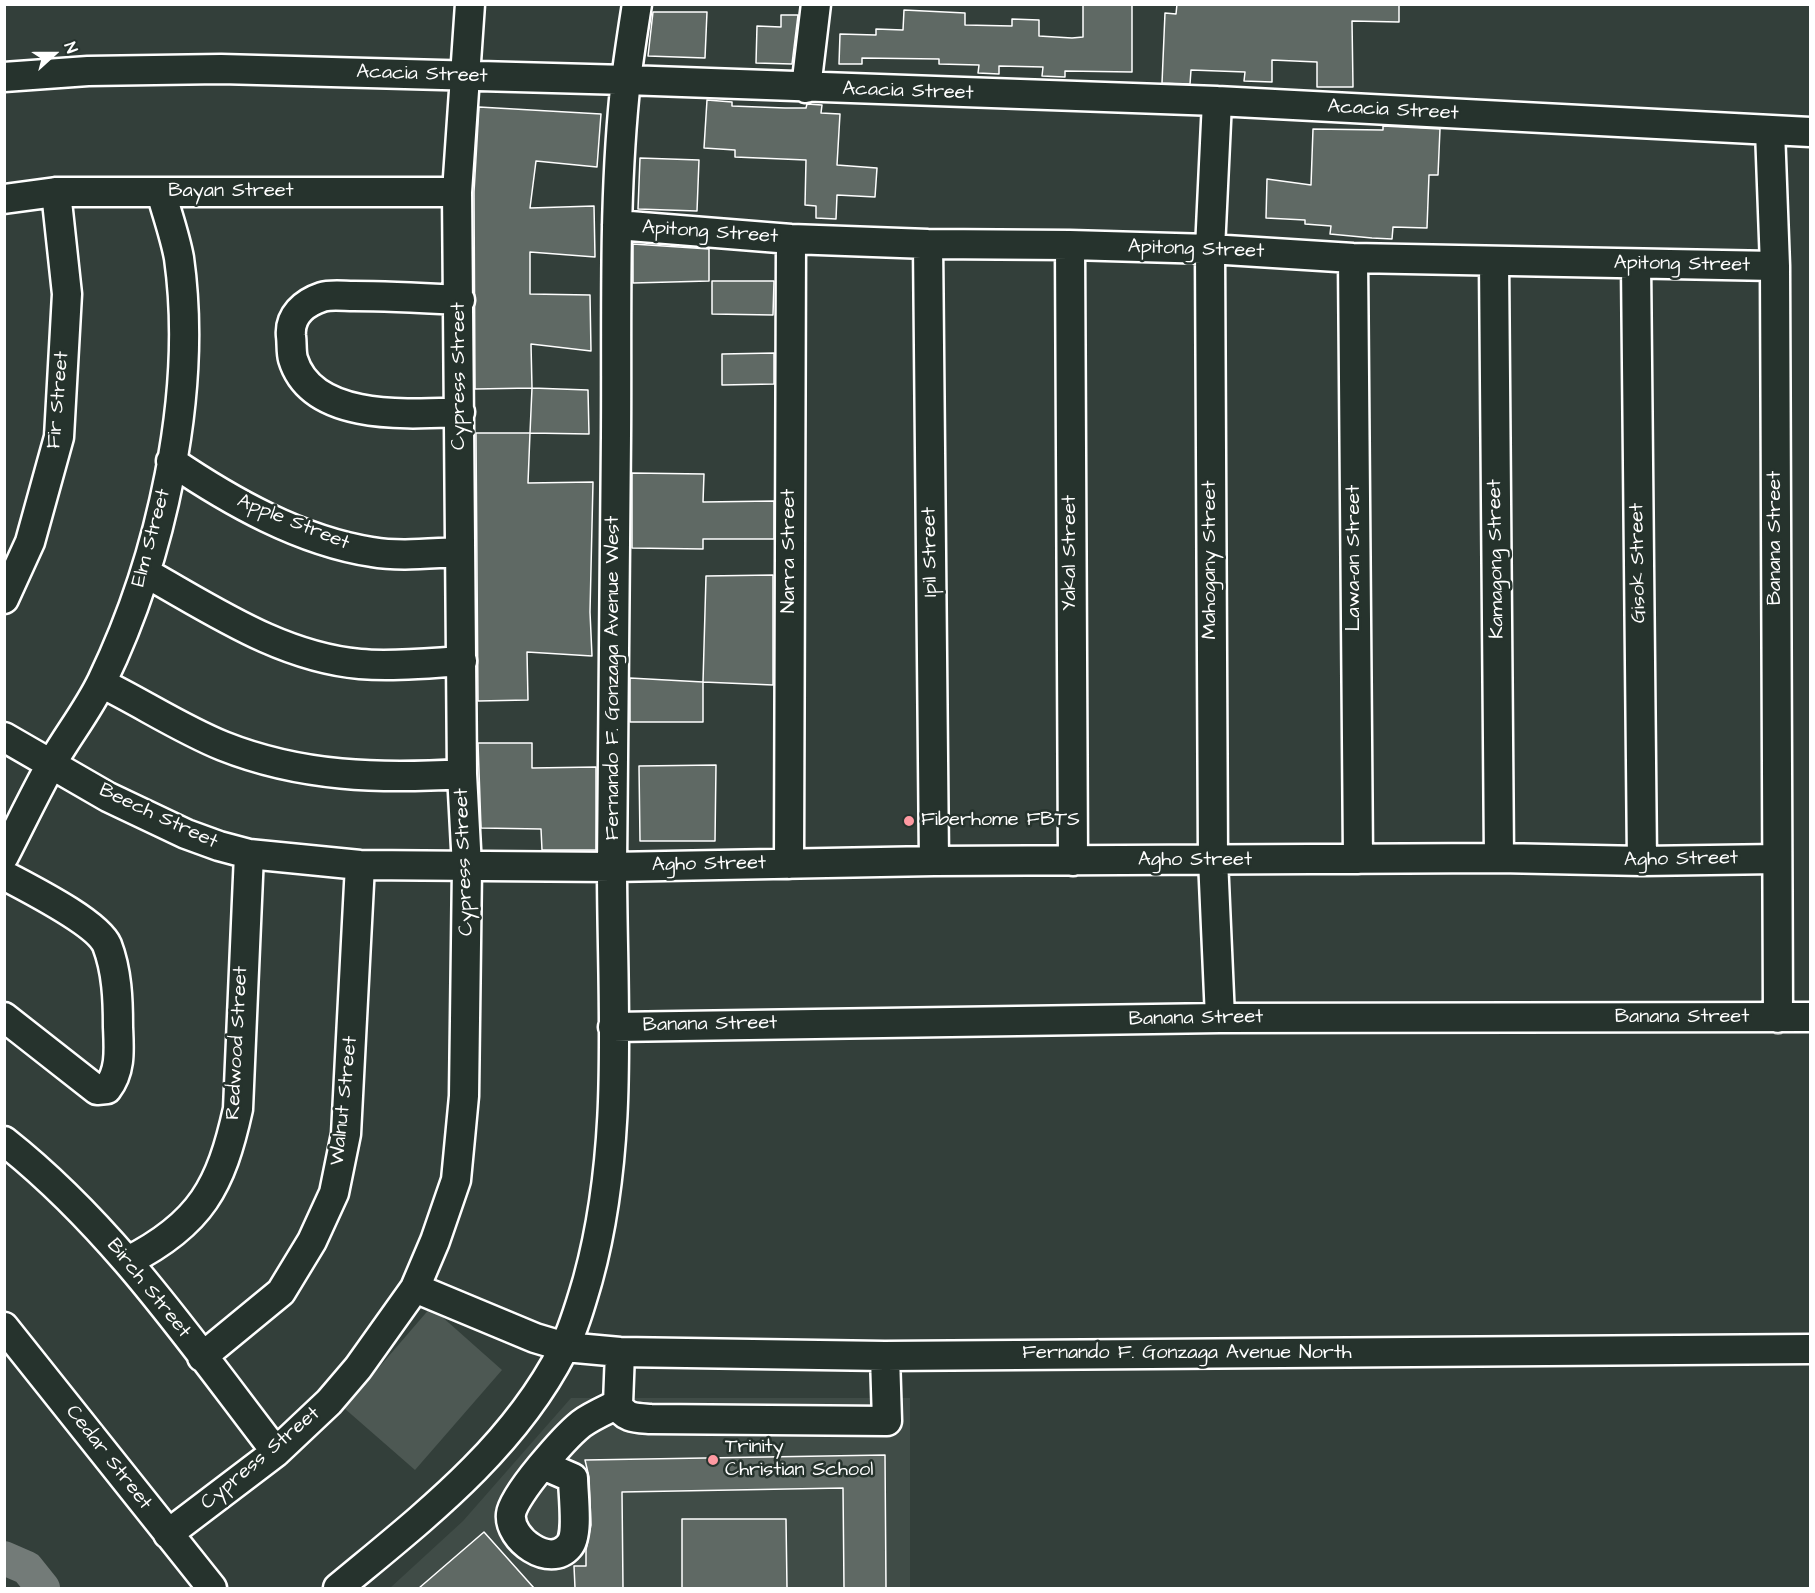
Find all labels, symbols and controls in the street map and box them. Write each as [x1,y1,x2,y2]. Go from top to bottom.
north arrow [24,24,84,84]
text: N [59,39,83,56]
street label: Acacia Street [356,61,488,89]
street label: Acacia Street [842,78,974,106]
street label: Acacia Street [1327,96,1459,126]
street label: Bayan Street [168,180,294,204]
street label: Apitong Street [641,216,779,250]
street label: Apitong Street [1127,236,1265,264]
street label: Apitong Street [1614,252,1750,278]
street label: Cypress Street [448,302,472,450]
street label: Fir Street [43,350,75,450]
street label: Banana Street [1764,471,1788,605]
street label: Kamagong Street [1484,479,1510,639]
street label: Mahogany Street [1199,480,1223,640]
street label: Lawa-an Street [1343,485,1367,631]
street label: Elm Street [127,486,177,590]
street label: Narra Street [778,489,802,613]
street label: Apple Street [233,490,353,556]
street label: Yakal Street [1059,495,1083,611]
street label: Gisok Street [1626,503,1652,623]
street label: Ipil Street [918,507,944,597]
street label: Fernando F. Gonzaga Avenue West [602,516,626,840]
street label: Beech Street [95,779,221,855]
street label: Cypress Street [450,788,480,936]
place label: Fiberhome FBTS [921,809,1080,833]
marker: Fiberhome FBTS [902,814,916,828]
street label: Agho Street [1624,847,1738,873]
street label: Agho Street [1138,849,1252,873]
street label: Agho Street [652,852,766,878]
street label: Redwood Street [222,965,254,1121]
street label: Banana Street [1129,1006,1263,1032]
street label: Banana Street [1615,1006,1749,1030]
street label: Banana Street [643,1012,777,1038]
street label: Walnut Street [326,1035,364,1167]
street label: Birch Street [101,1235,195,1343]
street label: Fernando F. Gonzaga Avenue North [1022,1342,1352,1366]
street label: Cedar Street [60,1401,156,1515]
street label: Cypress Street [197,1402,325,1516]
place label: Trinity Christian School [725,1436,874,1483]
marker: Trinity Christian School [706,1453,720,1467]

